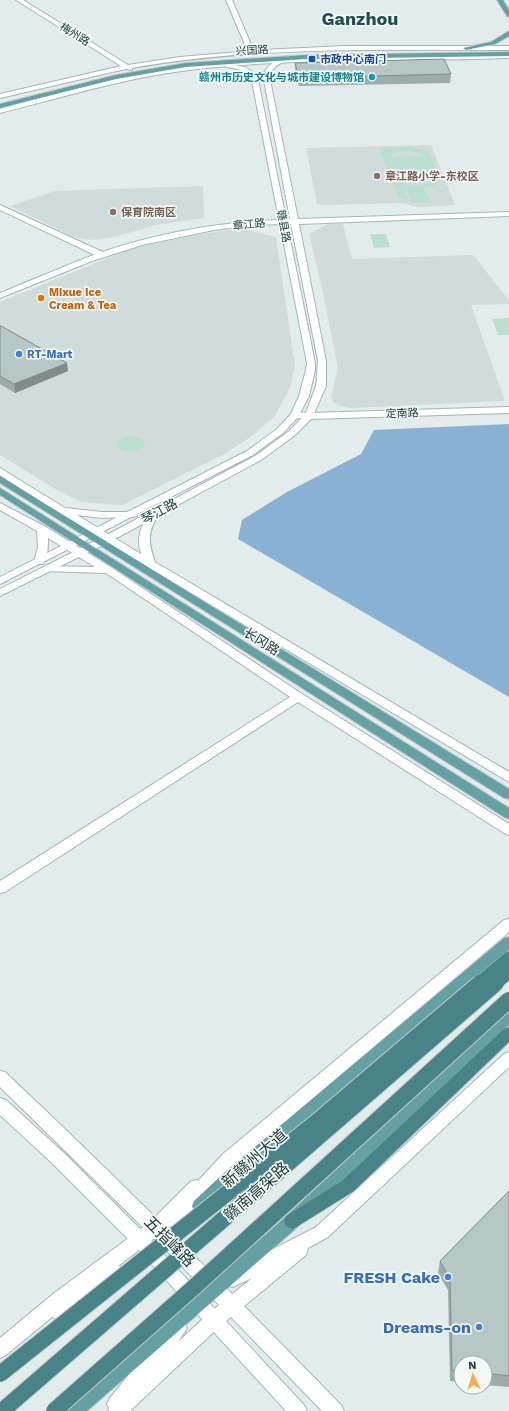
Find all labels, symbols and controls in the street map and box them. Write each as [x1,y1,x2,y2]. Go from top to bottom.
district label: Ganzhou [322,8,398,29]
street label: 梅州路 [57,20,92,49]
street label: 兴国路 [235,43,269,58]
place label: 市政中心南门 [320,53,386,66]
marker: 市政中心南门 [307,54,317,64]
place label: 赣州市历史文化与城市建设博物馆 [199,71,364,84]
marker: 赣州市历史文化与城市建设博物馆 [367,72,377,82]
place label: 章江路小学-东校区 [385,170,479,183]
marker: 章江路小学-东校区 [372,171,382,181]
place label: 保育院南区 [121,206,176,219]
marker: 保育院南区 [108,207,118,217]
street label: 赣县路 [274,209,293,244]
street label: 章江路 [232,217,266,232]
place label: Mixue Ice Cream & Tea [49,286,117,312]
marker: Mixue Ice Cream & Tea [36,293,46,303]
place label: RT-Mart [27,348,72,361]
marker: RT-Mart [14,349,24,359]
street label: 定南路 [385,406,419,421]
street label: 琴江路 [138,496,180,527]
street label: 长冈路 [241,625,282,658]
street label: 新赣州大道 [218,1125,291,1192]
street label: 赣南高架路 [220,1158,293,1225]
street label: 五指峰路 [140,1212,199,1271]
place label: FRESH Cake [343,1268,440,1287]
marker: FRESH Cake [443,1272,453,1282]
place label: Dreams-on [383,1318,471,1337]
marker: Dreams-on [474,1322,484,1332]
north arrow [453,1355,493,1395]
text: N [468,1359,477,1372]

